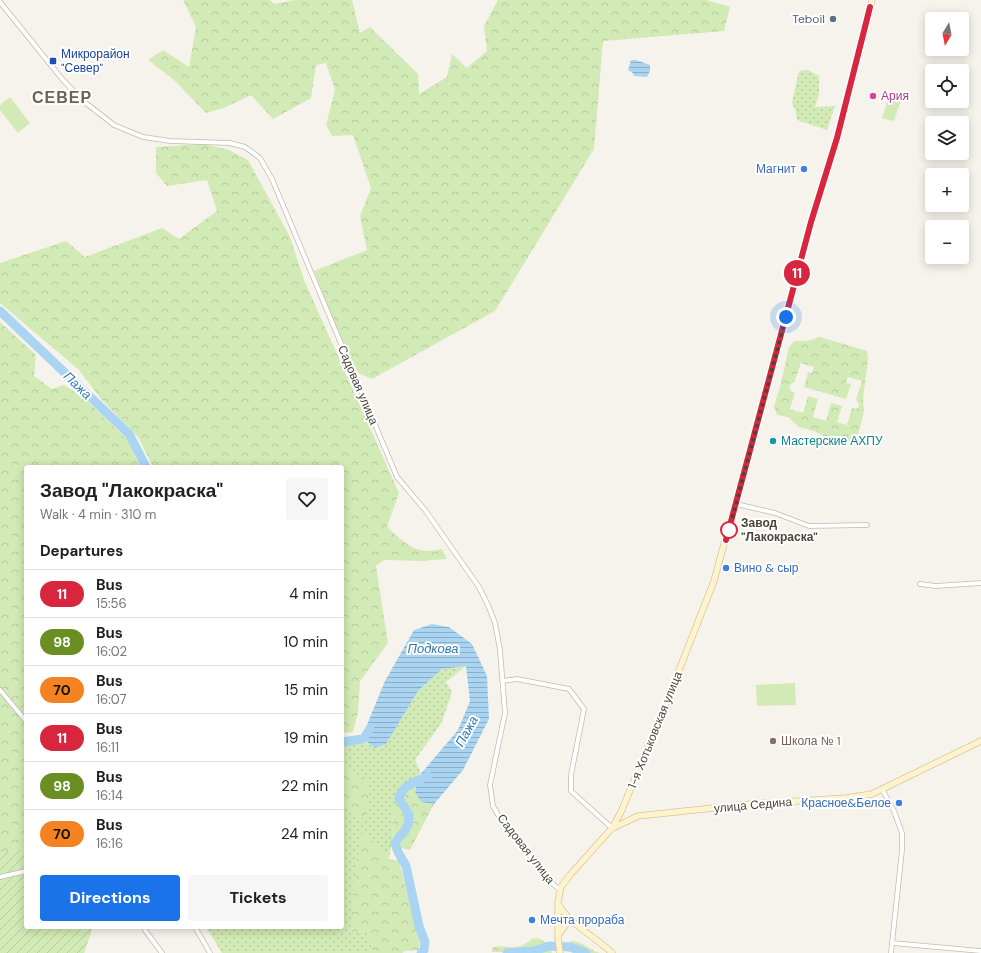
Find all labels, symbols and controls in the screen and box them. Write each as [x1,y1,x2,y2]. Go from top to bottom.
place label: Teboil [792,11,825,27]
north arrow [925,12,969,56]
map controls [925,12,969,264]
marker: Teboil [828,14,838,24]
place label: Микрорайон "Север" [61,46,130,76]
marker: Микрорайон "Север" [48,56,58,66]
button: locate [925,64,969,108]
district label: СЕВЕР [32,87,92,108]
place label: Ария [881,88,909,104]
marker: Ария [868,91,878,101]
button: layers [925,116,969,160]
place label: Магнит [756,161,796,177]
marker: Магнит [799,164,809,174]
button: + [925,168,969,212]
button: − [925,220,969,264]
line badge: 11 [779,260,815,286]
text: 11 [792,264,802,282]
your location [776,307,796,327]
street label: Садовая улица [334,343,382,427]
water label: Пажа [60,368,95,403]
place label: Мастерские АХПУ [781,433,883,449]
marker: Мастерские АХПУ [768,436,778,446]
text: Завод "Лакокраска" [40,478,223,503]
button: heart [286,478,328,520]
text: Walk · 4 min · 310 m [40,506,156,523]
place label: Завод "Лакокраска" [741,515,818,545]
marker: Завод "Лакокраска" [720,521,738,539]
text: Departures [40,541,123,561]
place label: Вино & сыр [734,560,799,576]
marker: Вино & сыр [721,563,731,573]
text: Bus [96,575,123,595]
text: 4 min [289,584,328,604]
text: 11 [57,585,67,603]
text: 15:56 [96,595,127,612]
text: Bus [96,623,123,643]
text: 10 min [283,632,328,652]
text: 98 [53,633,71,651]
water label: Подкова [408,640,458,657]
text: 16:02 [96,643,127,660]
street label: 1-я Хотьковская улица [624,669,686,791]
text: Bus [96,671,123,691]
text: 15 min [285,680,328,700]
text: 70 [53,681,71,699]
text: 16:07 [96,691,127,708]
water label: Пажа [451,713,482,750]
text: Bus [96,719,123,739]
text: 19 min [284,728,328,748]
text: 11 [57,729,67,747]
place label: Школа № 1 [781,733,840,749]
marker: Школа № 1 [768,736,778,746]
text: 16:11 [96,739,119,756]
text: Bus [96,767,123,787]
text: 22 min [281,776,328,796]
text: 98 [53,777,71,795]
text: 16:14 [96,787,123,804]
street label: улица Седина [713,794,793,816]
place label: Красное&Белое [801,795,891,811]
marker: Красное&Белое [894,798,904,808]
street label: Садовая улица [494,811,559,888]
text: Bus [96,815,123,835]
text: 24 min [281,824,328,844]
text: 70 [53,825,71,843]
text: 16:16 [96,835,123,852]
button: Directions [40,875,180,921]
button: Tickets [188,875,328,921]
place label: Мечта прораба [540,912,625,928]
marker: Мечта прораба [527,915,537,925]

